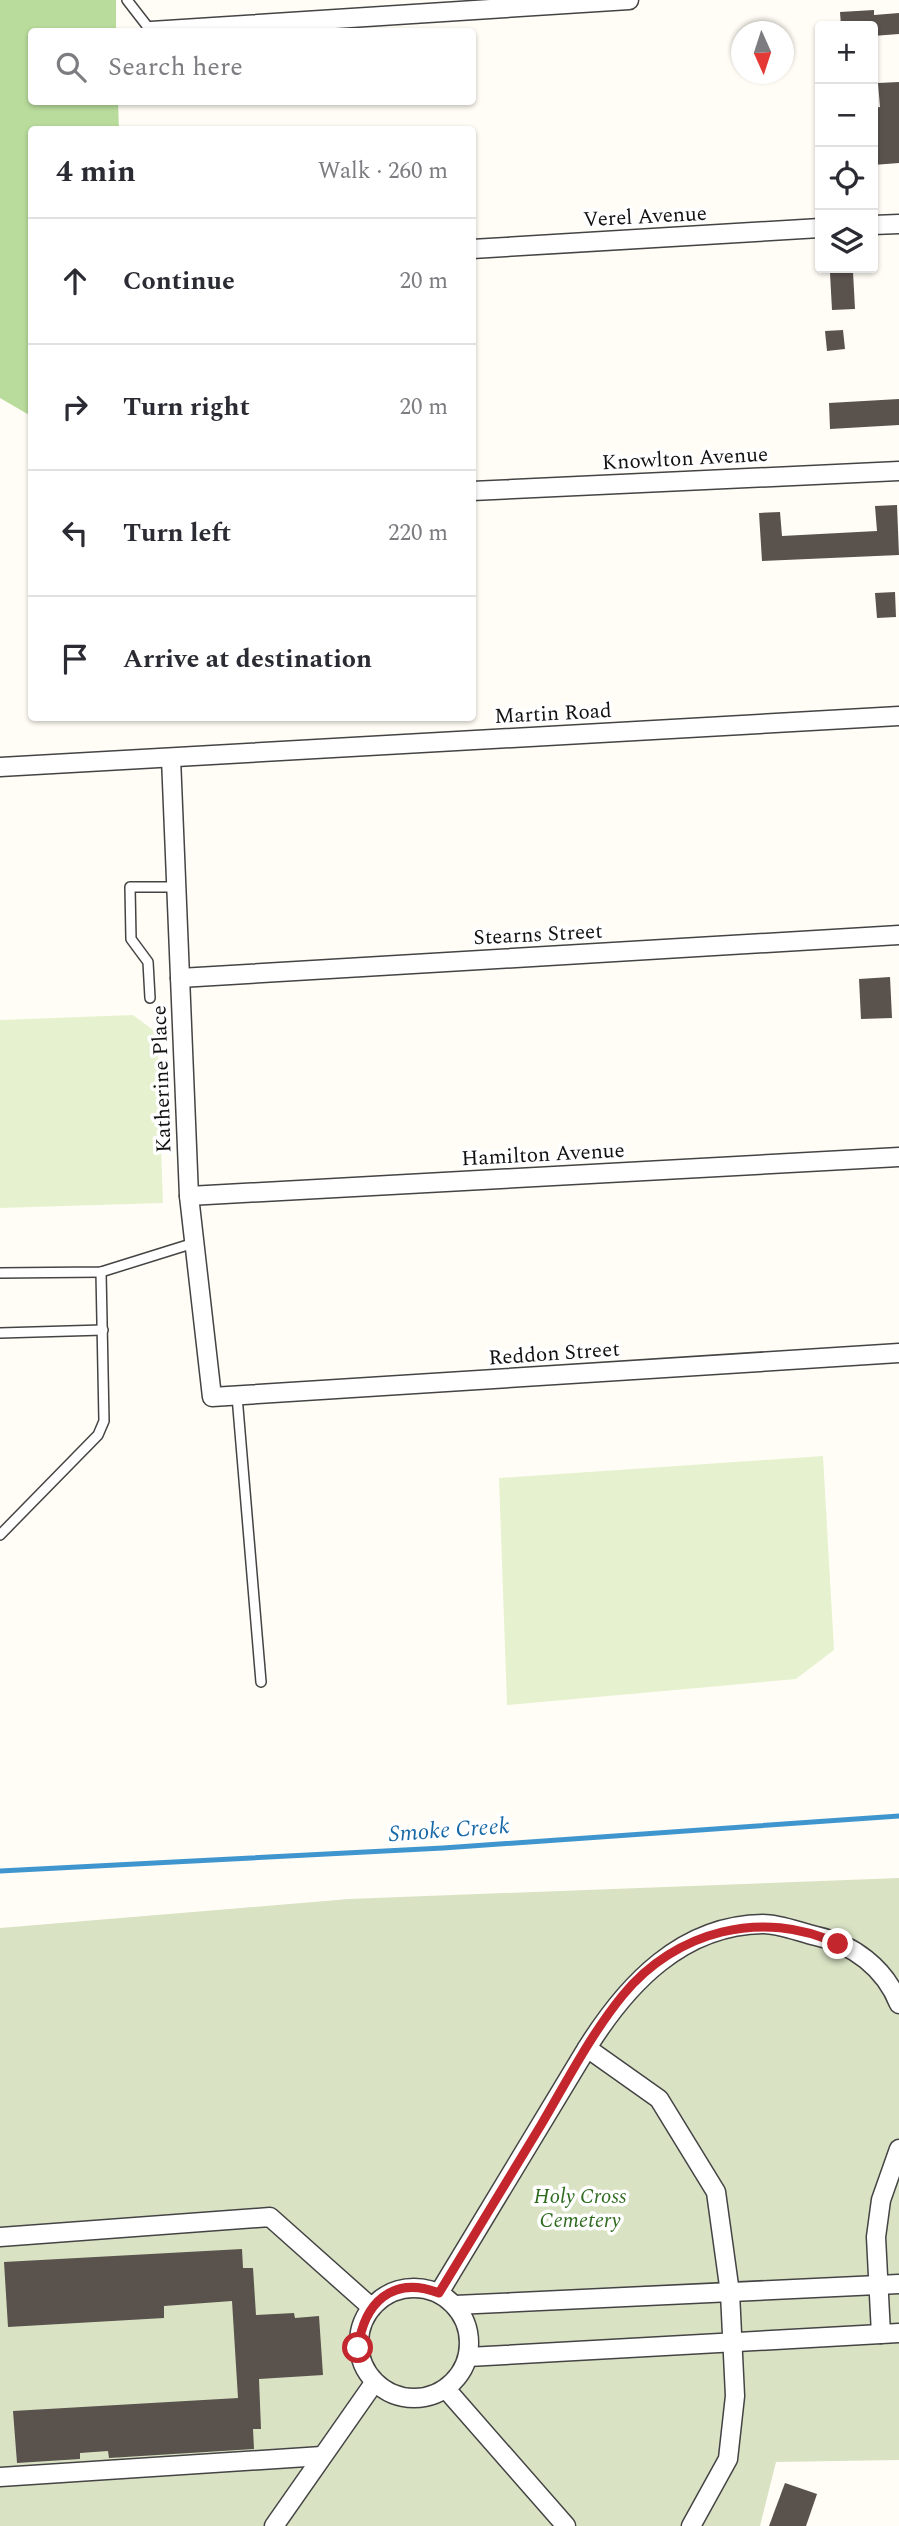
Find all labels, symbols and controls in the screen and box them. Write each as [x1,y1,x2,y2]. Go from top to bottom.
north arrow [731,21,794,84]
map controls [815,21,878,273]
button: + [815,21,878,84]
search box [28,28,476,105]
text: Search here [108,47,243,87]
icon: search [52,48,90,86]
button: − [815,84,878,147]
button: locate [815,147,878,210]
text: 4 min [56,149,136,195]
text: Walk · 260 m [318,154,448,189]
street label: Verel Avenue [582,198,708,236]
button: layers [815,210,878,273]
text: Continue [123,261,235,301]
icon: ahead [56,262,94,300]
text: 20 m [399,264,448,299]
text: Turn right [123,387,250,427]
icon: right [56,388,94,426]
text: 20 m [399,390,448,425]
street label: Knowlton Avenue [601,439,769,479]
text: Turn left [123,513,231,553]
icon: left [56,514,94,552]
text: 220 m [388,516,448,551]
text: Arrive at destination [123,639,372,679]
icon: arrive [56,640,94,678]
street label: Martin Road [494,695,613,733]
street label: Stearns Street [473,916,603,954]
street label: Katherine Place [143,1005,181,1153]
street label: Hamilton Avenue [461,1135,626,1175]
street label: Reddon Street [487,1333,621,1375]
water label: Smoke Creek [388,1809,511,1852]
route end [822,1928,853,1959]
park label: Holy Cross Cemetery [534,2181,627,2237]
route start [342,2332,373,2363]

